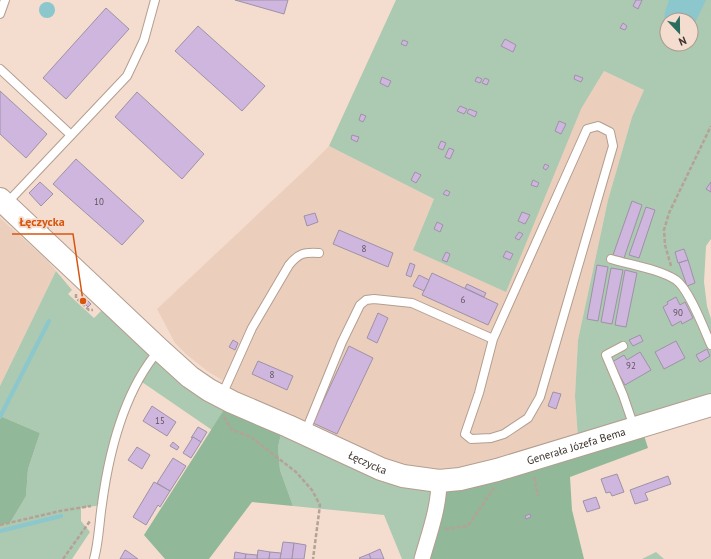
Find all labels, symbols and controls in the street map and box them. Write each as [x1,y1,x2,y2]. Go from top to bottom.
north arrow [659,12,699,52]
text: N [677,33,689,49]
house number: 10 [94,196,104,207]
callout: Łęczycka [12,210,73,234]
text: Łęczycka [19,214,65,229]
house number: 8 [362,243,367,254]
house number: 6 [461,294,466,305]
house number: 90 [673,307,683,318]
house number: 92 [626,360,636,371]
house number: 8 [270,369,275,380]
house number: 15 [155,415,165,426]
street label: Generała Józefa Bema [525,424,627,468]
street label: Łęczycka [346,448,389,477]

